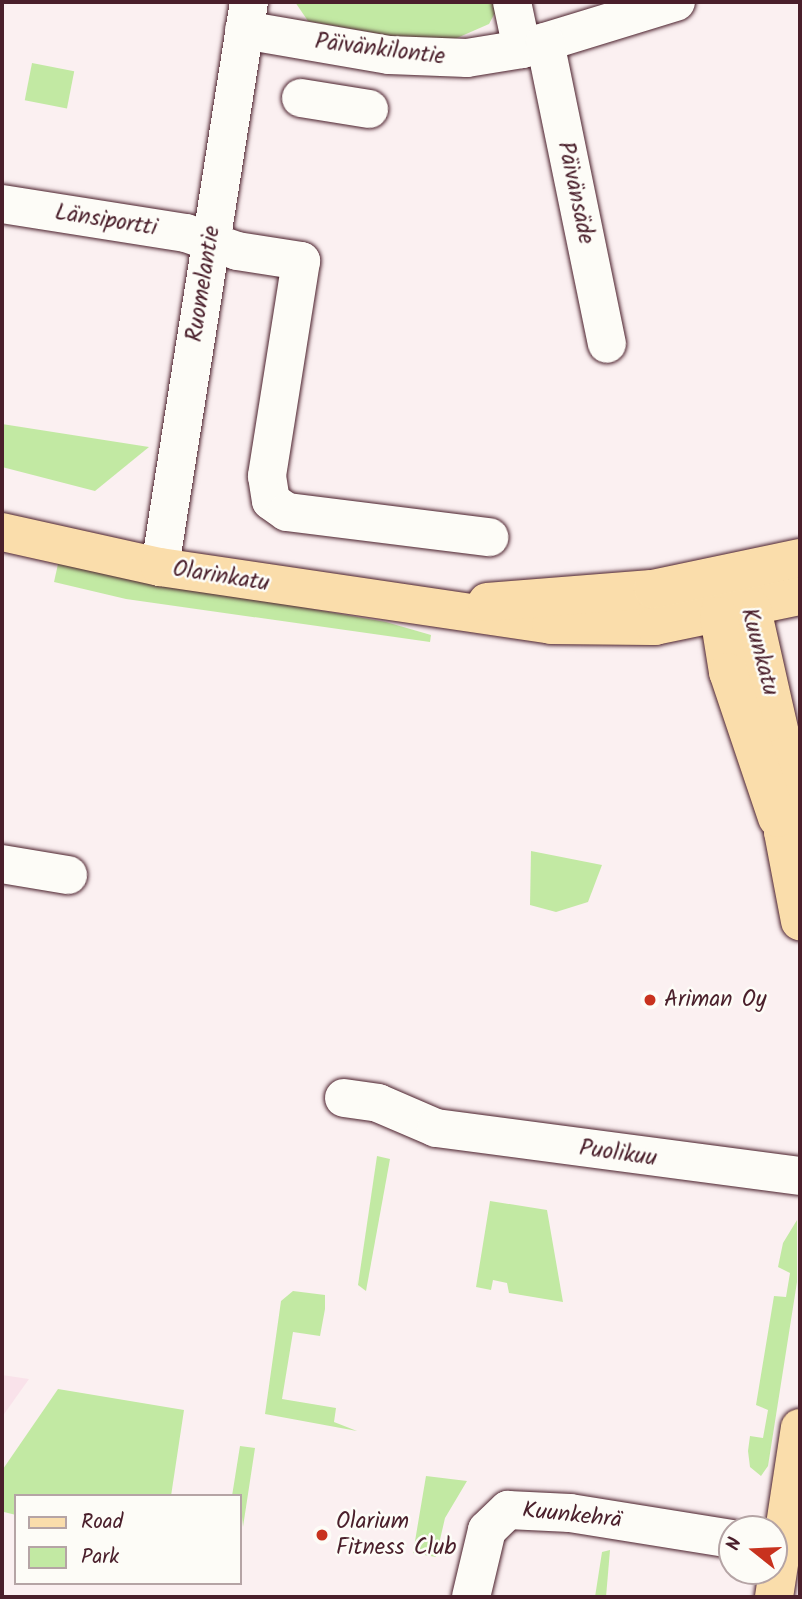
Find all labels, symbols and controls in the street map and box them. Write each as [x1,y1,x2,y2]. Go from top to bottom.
street label: Päivänkilontie [313,28,447,72]
street label: Päivänsäde [551,139,599,247]
street label: Länsiportti [53,199,159,243]
street label: Ruomelantie [181,224,227,344]
street label: Olarinkatu [171,556,271,598]
street label: Kuunkatu [734,605,784,699]
place label: Ariman Oy [664,986,767,1014]
marker: Ariman Oy [642,992,658,1008]
street label: Puolikuu [577,1135,659,1173]
legend [14,1494,242,1585]
street label: Kuunkehrä [521,1497,623,1535]
text: Road [81,1506,123,1539]
place label: Olarium Fitness Club [336,1508,456,1562]
north arrow [718,1515,788,1585]
marker: Olarium Fitness Club [314,1527,330,1543]
text: N [719,1534,751,1554]
text: Park [81,1541,119,1574]

